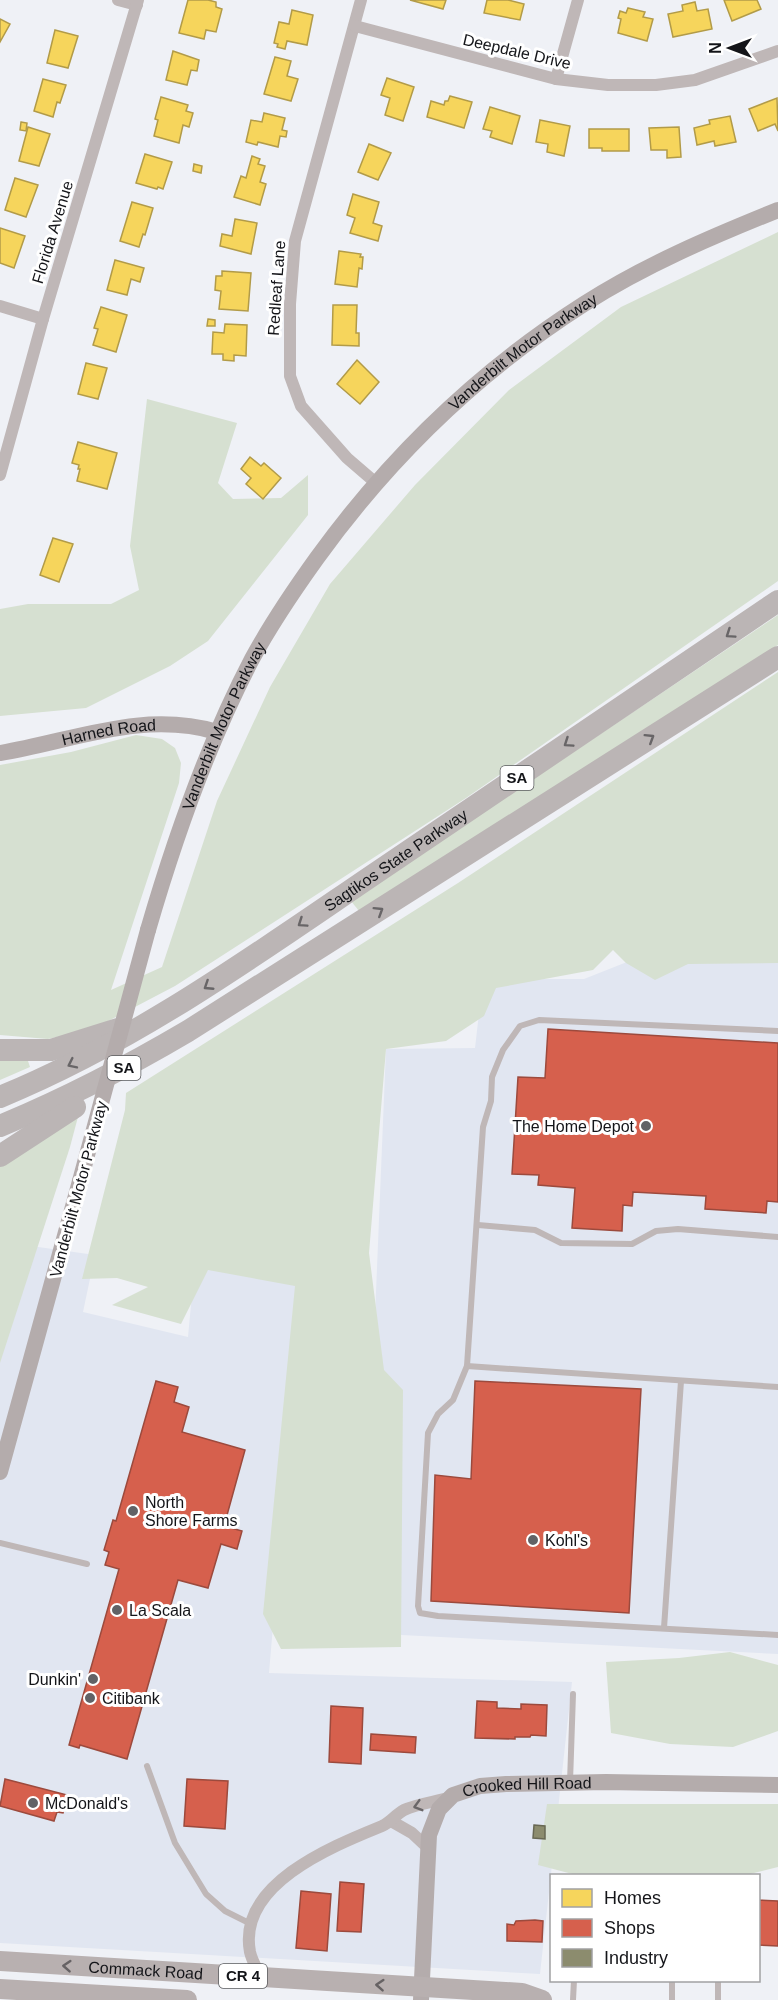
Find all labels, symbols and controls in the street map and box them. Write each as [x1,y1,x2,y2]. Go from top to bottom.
north arrow [700,18,760,78]
street label: Deepdale Drive [461,31,573,72]
text: N [707,42,724,54]
street label: Florida Avenue [29,179,76,286]
street label: Redleaf Lane [265,240,288,336]
street label: Vanderbilt Motor Parkway [445,290,600,414]
one-way arrow [725,627,736,638]
street label: Vanderbilt Motor Parkway [179,639,269,812]
street label: Harned Road [60,716,156,748]
one-way arrow [644,734,654,746]
one-way arrow [564,736,575,747]
road number: SA [500,766,534,790]
street label: Sagtikos State Parkway [321,806,470,915]
one-way arrow [373,906,383,918]
one-way arrow [298,916,309,927]
one-way arrow [203,979,214,990]
road number: SA [108,1056,140,1080]
one-way arrow [67,1057,78,1069]
street label: Vanderbilt Motor Parkway [47,1099,110,1279]
place label: The Home Depot [512,1118,635,1135]
marker: The Home Depot [639,1119,653,1133]
place label: North Shore Farms [145,1494,237,1529]
marker: North Shore Farms [126,1504,140,1518]
place label: Kohl's [545,1532,588,1549]
marker: Kohl's [526,1533,540,1547]
place label: La Scala [129,1602,191,1619]
marker: La Scala [110,1603,124,1617]
place label: Dunkin' [28,1671,81,1688]
marker: Dunkin' [86,1672,100,1686]
place label: Citibank [102,1690,161,1707]
marker: Citibank [83,1691,97,1705]
street label: Crooked Hill Road [460,1774,592,1800]
place label: McDonald's [45,1795,128,1812]
marker: McDonald's [26,1796,40,1810]
one-way arrow [413,1799,423,1811]
legend [550,1874,760,1982]
text: Homes [604,1888,661,1908]
text: Shops [604,1918,655,1938]
text: Industry [604,1948,668,1968]
street label: Commack Road [88,1958,203,1982]
one-way arrow [63,1959,72,1972]
road number: CR 4 [219,1964,267,1988]
one-way arrow [376,1979,385,1992]

